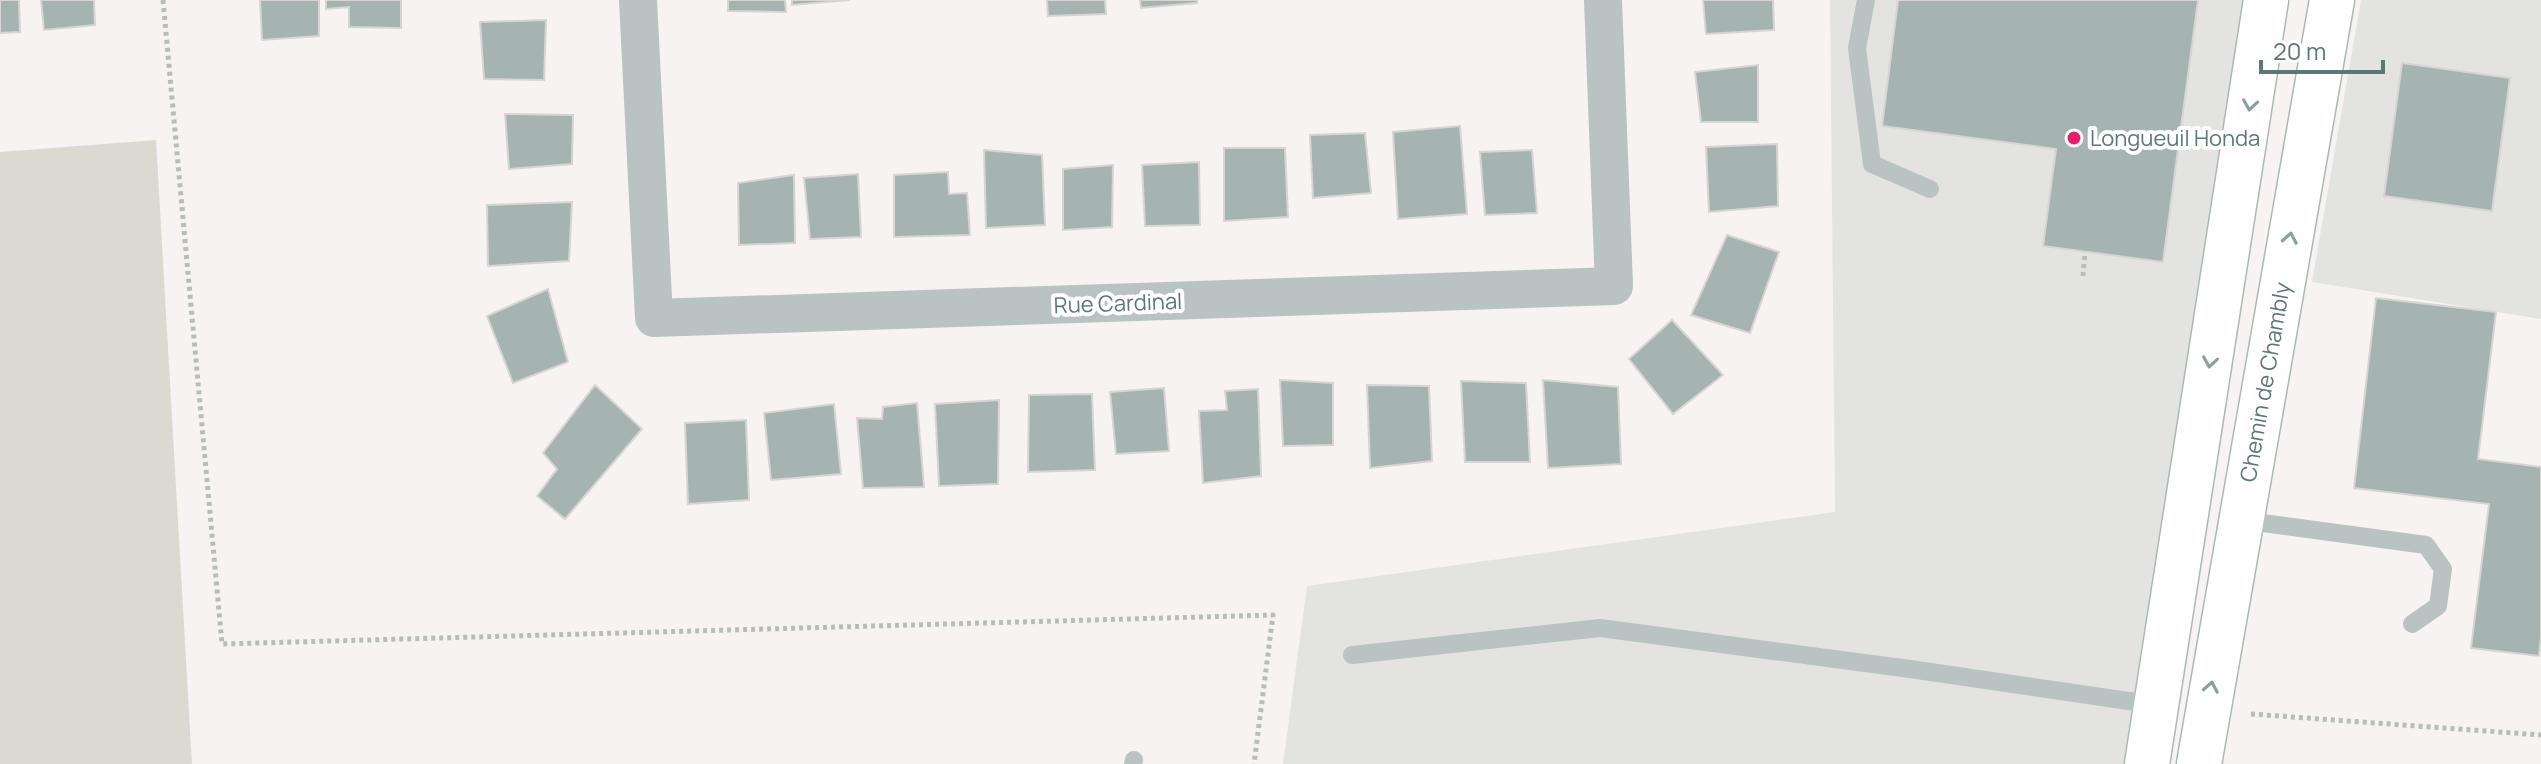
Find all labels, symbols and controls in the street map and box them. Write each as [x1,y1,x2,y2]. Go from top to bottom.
scale bar [2261,24,2383,74]
text: 20 m [2273,34,2326,67]
one-way arrow [2242,98,2259,112]
place label: Longueuil Honda [2090,123,2260,153]
marker: Longueuil Honda [2065,129,2083,147]
one-way arrow [2280,231,2297,245]
street label: Chemin de Chambly [2233,279,2297,484]
street label: Rue Cardinal [1053,286,1183,320]
one-way arrow [2202,355,2219,368]
one-way arrow [2202,680,2219,694]

